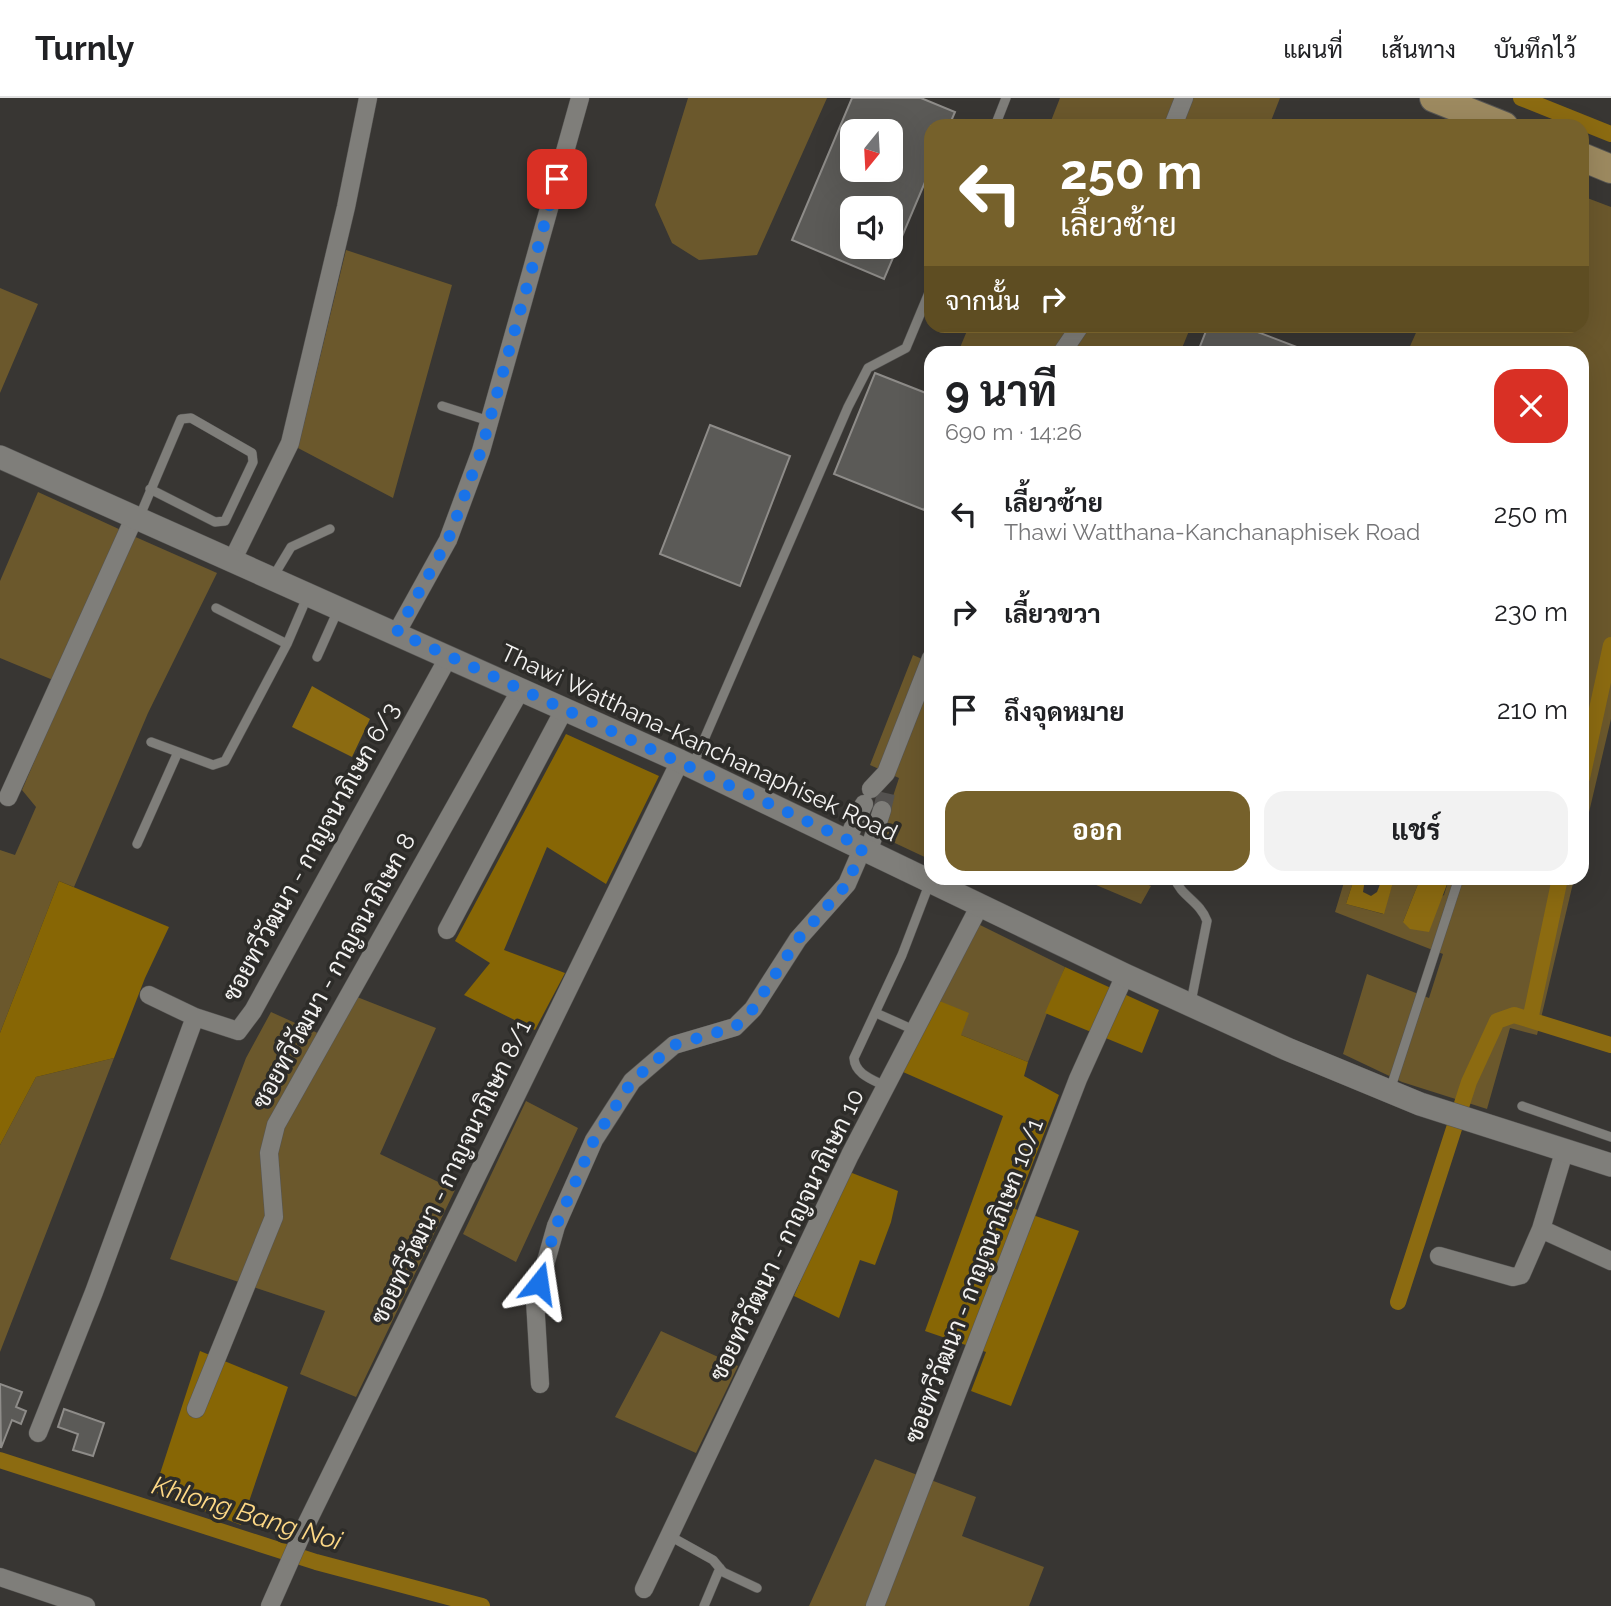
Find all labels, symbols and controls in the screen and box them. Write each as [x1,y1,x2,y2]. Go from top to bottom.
text: Turnly [35,29,134,68]
text: แผนที่ [1283,35,1343,64]
text: เส้นทาง [1381,35,1456,64]
text: บันทึกไว้ [1494,35,1576,64]
north arrow [840,119,903,182]
map controls [840,119,903,259]
text: 250 m [1060,143,1202,200]
icon: left [945,147,1036,238]
pin [527,149,587,209]
icon: arrive [538,160,576,198]
button: sound [840,196,903,259]
text: เลี้ยวซ้าย [1060,206,1177,243]
icon: right [1034,280,1072,318]
text: จากนั้น [945,286,1020,316]
text: 9 นาที [945,367,1057,416]
button: close [1494,369,1568,443]
text: 690 m · 14:26 [945,418,1082,445]
text: เลี้ยวซ้าย [1004,488,1103,518]
icon: left [945,495,983,533]
text: 250 m [1494,499,1568,529]
text: Thawi Watthana-Kanchanaphisek Road [1004,518,1420,545]
icon: right [945,593,983,631]
text: 230 m [1494,597,1568,627]
text: เลี้ยวขวา [1004,599,1101,629]
street label: Thawi Watthana-Kanchanaphisek Road [496,638,902,847]
icon: arrive [945,691,983,729]
text: 210 m [1497,695,1568,725]
street label: ซอยทวีวัฒนา - กาญจนาภิเษก 6/3 [216,697,405,1006]
text: ถึงจุดหมาย [1004,697,1125,727]
button: ออก [945,791,1250,871]
button: แชร์ [1264,791,1568,871]
street label: ซอยทวีวัฒนา - กาญจนาภิเษก 8 [246,828,422,1114]
street label: ซอยทวีวัฒนา - กาญจนาภิเษก 8/1 [364,1015,537,1329]
street label: ซอยทวีวัฒนา - กาญจนาภิเษก 10 [703,1084,870,1385]
street label: ซอยทวีวัฒนา - กาญจนาภิเษก 10/1 [898,1114,1049,1447]
position arrow [502,1246,576,1320]
water label: Khlong Bang Noi [149,1470,347,1557]

